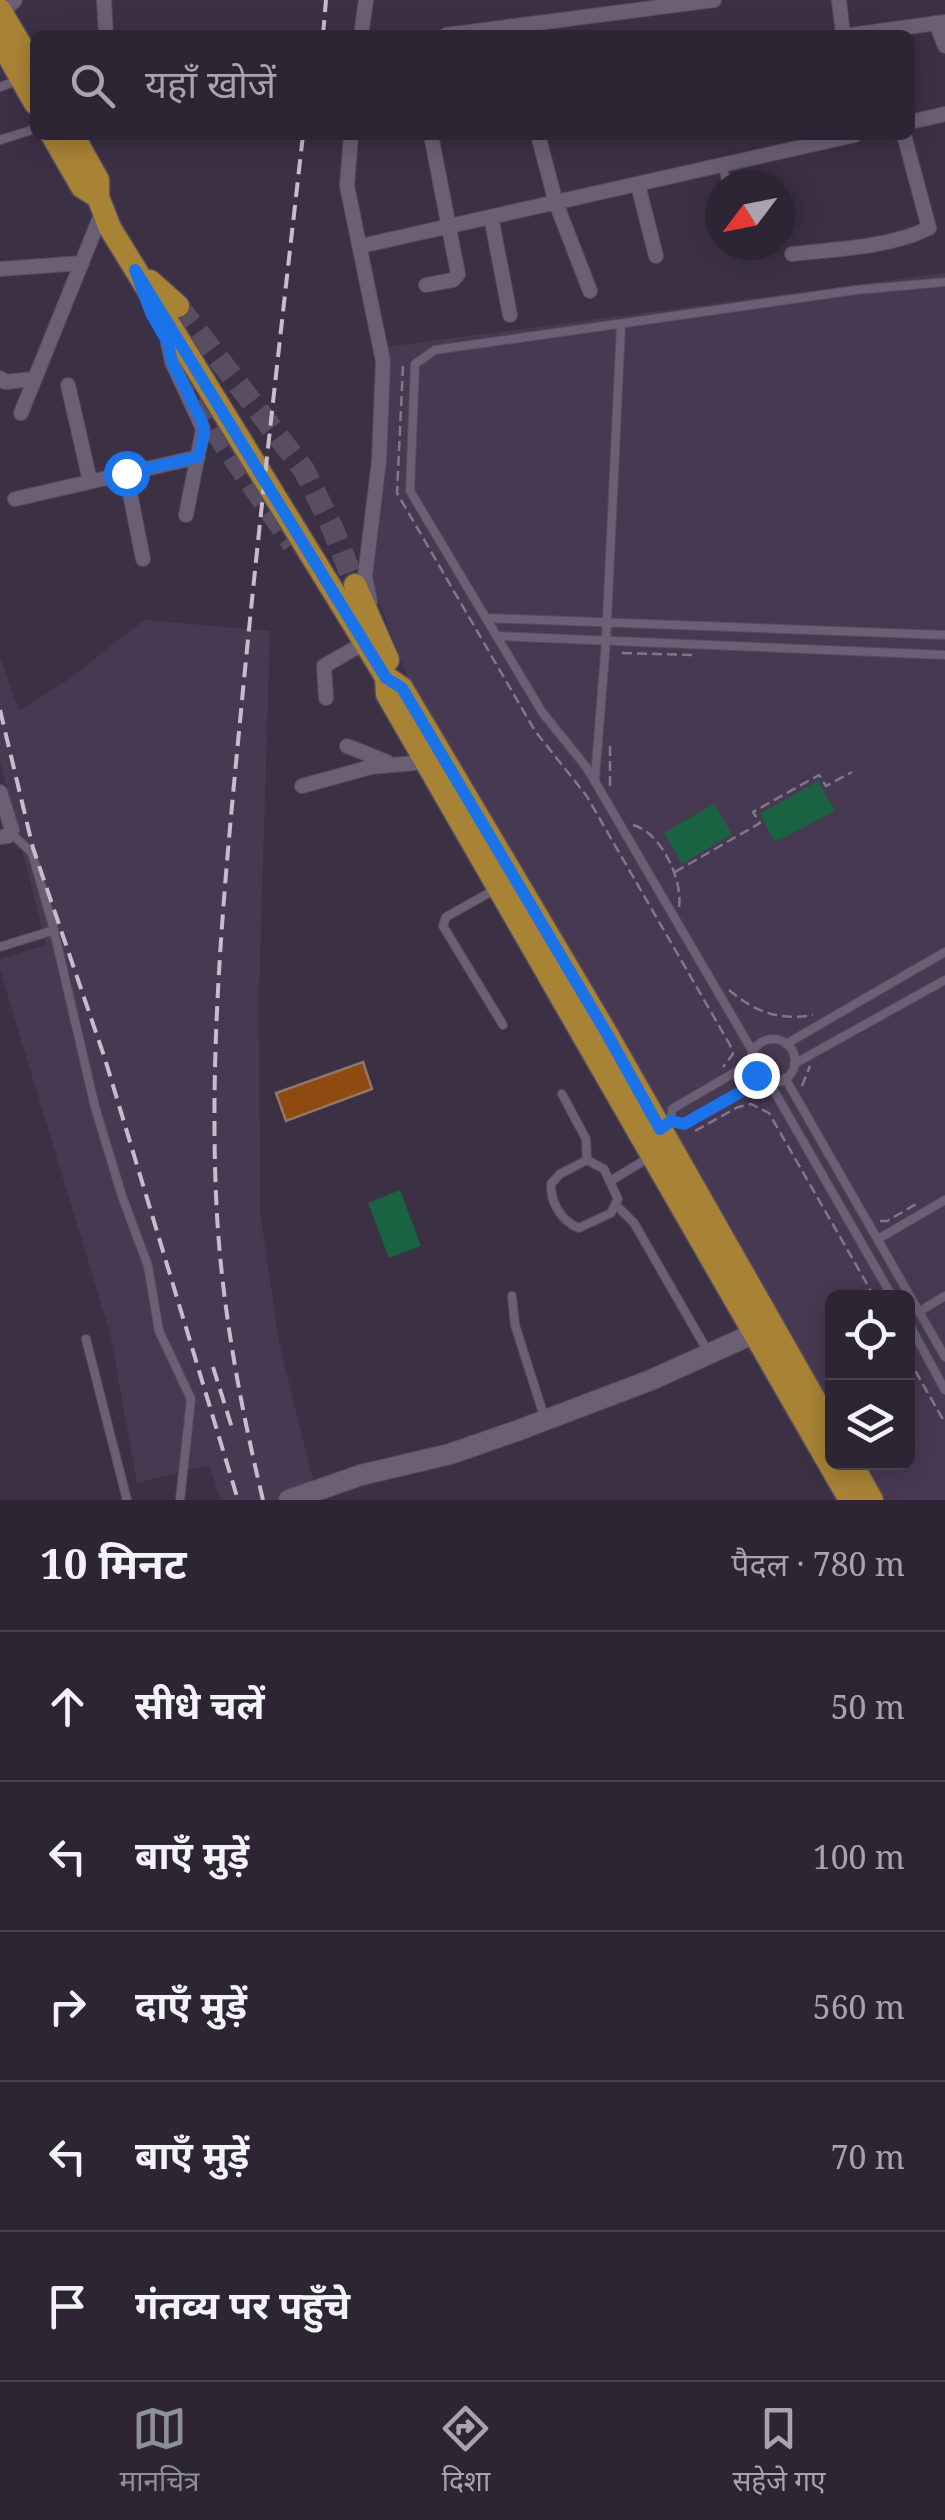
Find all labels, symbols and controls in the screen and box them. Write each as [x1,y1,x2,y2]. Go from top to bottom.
search box [30,30,915,140]
text: यहाँ खोजें [145,57,276,109]
icon: search [65,58,120,113]
north arrow [705,170,795,260]
route start [104,451,150,497]
route end [734,1053,780,1099]
map controls [825,1290,915,1470]
button: locate [825,1290,915,1380]
button: layers [825,1380,915,1470]
text: 10 मिनट [40,1534,187,1591]
text: पैदल · 780 m [731,1542,905,1585]
text: सीधे चलें [135,1678,265,1730]
icon: ahead [40,1679,95,1734]
text: 50 m [831,1685,905,1728]
text: बाएँ मुड़ें [135,1828,249,1880]
icon: left [40,1829,95,1884]
text: 100 m [813,1835,905,1878]
text: दाएँ मुड़ें [135,1978,247,2030]
icon: right [40,1979,95,2034]
text: 560 m [813,1985,905,2028]
text: बाएँ मुड़ें [135,2128,249,2180]
icon: left [40,2129,95,2184]
text: 70 m [831,2135,905,2178]
text: गंतव्य पर पहुँचे [135,2278,350,2330]
icon: arrive [40,2279,95,2334]
tab: मानचित्र [119,2401,200,2502]
tab: दिशा [438,2401,493,2502]
tab: सहेजे गए [732,2401,826,2502]

